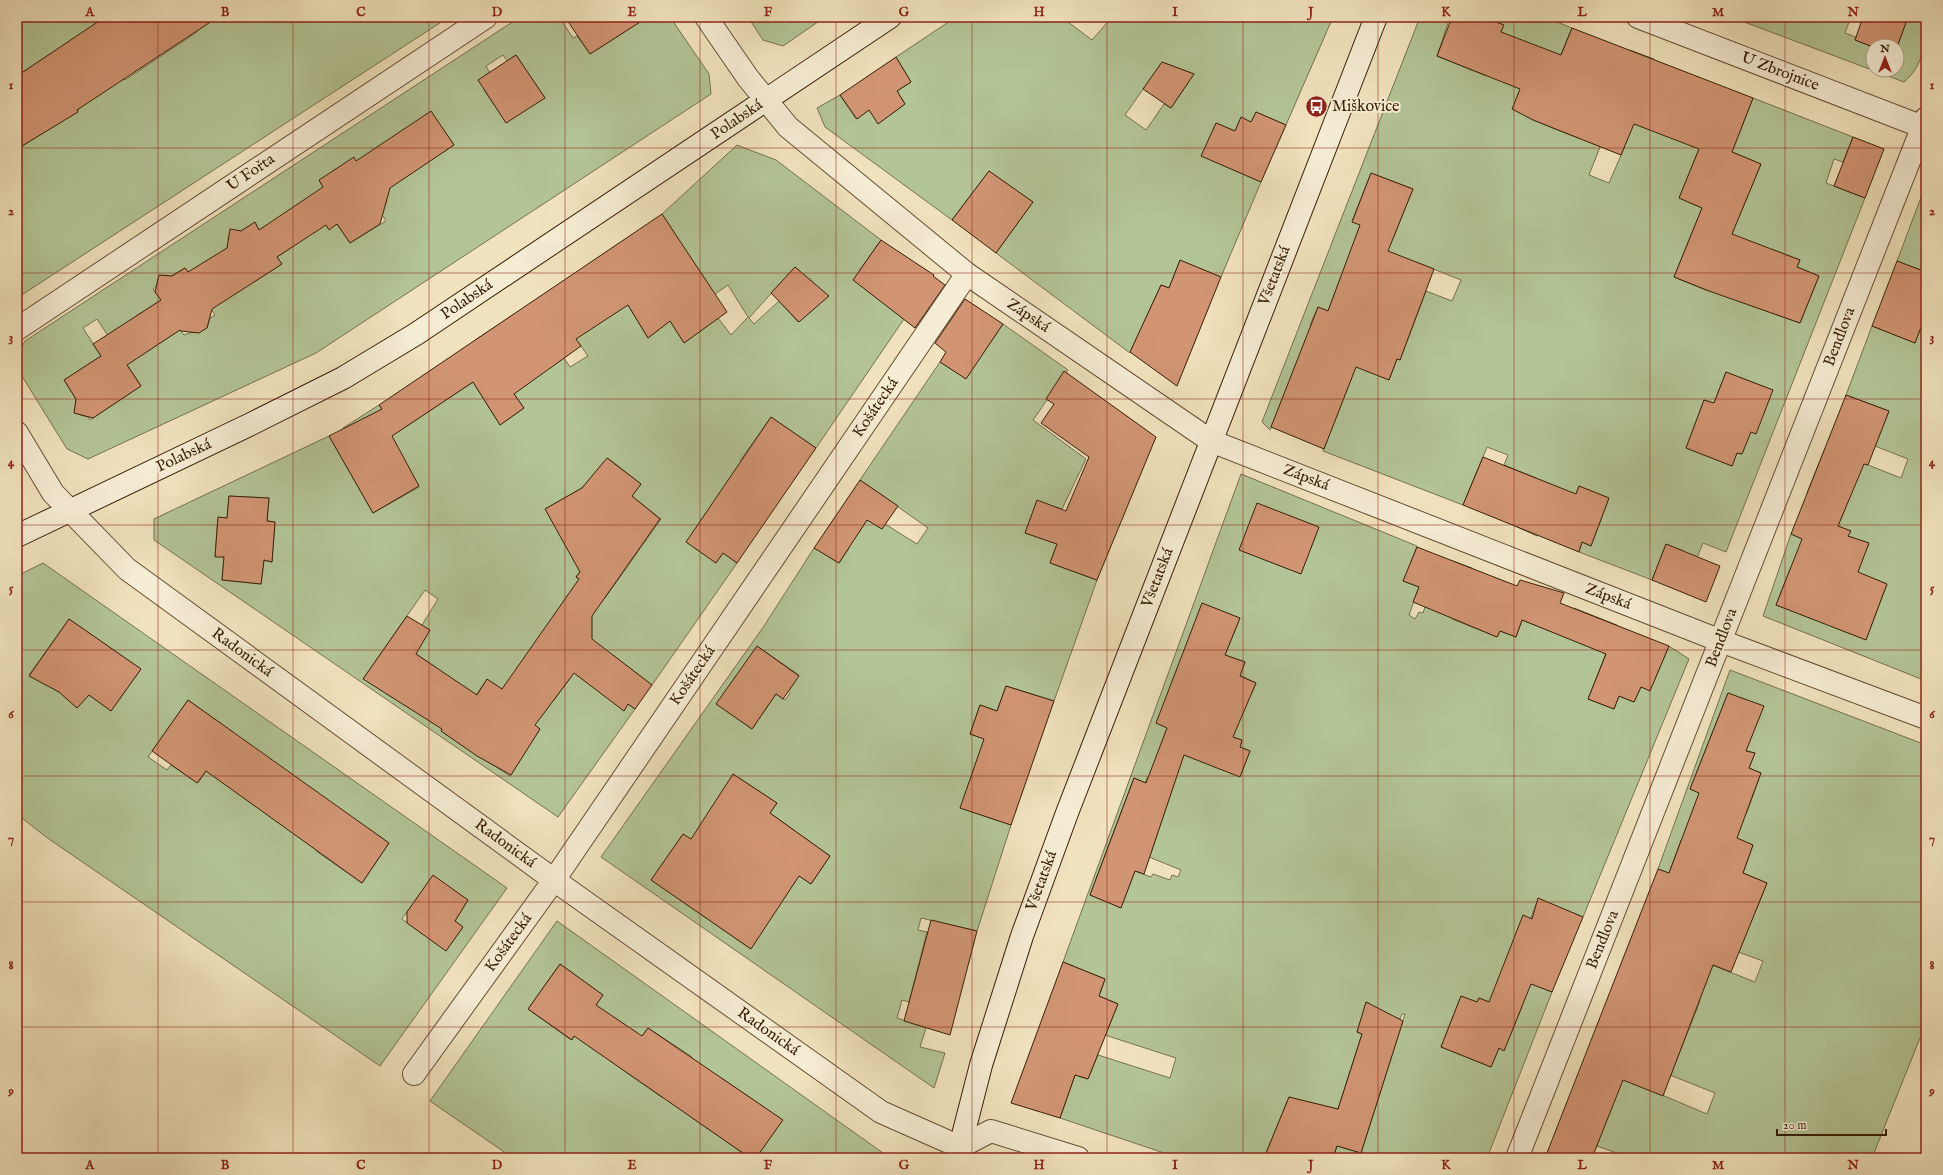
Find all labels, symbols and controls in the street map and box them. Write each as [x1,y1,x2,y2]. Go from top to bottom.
text: A [85,4,96,21]
text: B [221,4,230,21]
text: C [356,4,366,21]
text: D [492,4,503,21]
text: E [627,4,637,21]
text: F [764,4,773,21]
text: G [899,4,910,21]
text: H [1033,4,1045,21]
text: I [1172,4,1178,21]
text: J [1306,4,1314,21]
text: K [1441,4,1451,21]
text: L [1576,4,1587,21]
text: M [1712,4,1725,21]
text: N [1846,4,1859,21]
north arrow [1865,38,1905,78]
text: N [1879,42,1890,56]
street label: U Zbrojnice [1738,48,1822,96]
text: 1 [9,77,14,94]
text: 1 [1930,77,1935,94]
bus stop icon: Miškovice [1303,94,1329,120]
street label: Polabská [707,95,767,145]
place label: Miškovice [1332,97,1399,117]
street label: U Fořta [223,150,279,196]
text: 2 [8,203,14,220]
text: 2 [1929,203,1935,220]
street label: Všetatská [1254,243,1296,310]
street label: Polabská [437,275,497,325]
street label: Zápská [1003,294,1054,338]
street label: Bendlova [1820,305,1860,369]
text: 3 [9,329,14,346]
text: 3 [1930,329,1935,346]
street label: Košátecká [849,374,903,442]
street label: Polabská [153,435,215,477]
text: 4 [8,454,15,471]
text: 4 [1929,454,1936,471]
street label: Zápská [1280,460,1332,496]
street label: Všetatská [1137,545,1179,612]
street label: Zápská [1582,579,1634,615]
text: 5 [9,580,14,597]
text: 5 [1930,580,1935,597]
street label: Bendlova [1702,606,1742,670]
street label: Radonická [207,624,277,682]
street label: Košátecká [666,642,720,710]
text: 6 [8,706,14,723]
text: 6 [1929,706,1935,723]
street label: Radonická [470,815,540,873]
text: 7 [8,831,14,848]
text: 7 [1929,831,1935,848]
street label: Všetatská [1022,848,1062,915]
street label: Bendlova [1582,908,1624,972]
street label: Košátecká [481,910,537,976]
text: 8 [8,957,14,974]
text: 8 [1929,957,1935,974]
street label: Radonická [733,1003,803,1061]
text: 9 [7,1083,14,1100]
text: 9 [1928,1083,1935,1100]
scale bar [1777,1111,1886,1137]
text: 20 m [1783,1118,1806,1133]
text: A [85,1157,96,1174]
text: B [221,1157,230,1174]
text: C [356,1157,366,1174]
text: D [492,1157,503,1174]
text: E [627,1157,637,1174]
text: F [764,1157,773,1174]
text: G [899,1157,910,1174]
text: H [1033,1157,1045,1174]
text: I [1172,1157,1178,1174]
text: J [1306,1157,1314,1174]
text: K [1441,1157,1451,1174]
text: L [1576,1157,1587,1174]
text: M [1712,1157,1725,1174]
text: N [1846,1157,1859,1174]

